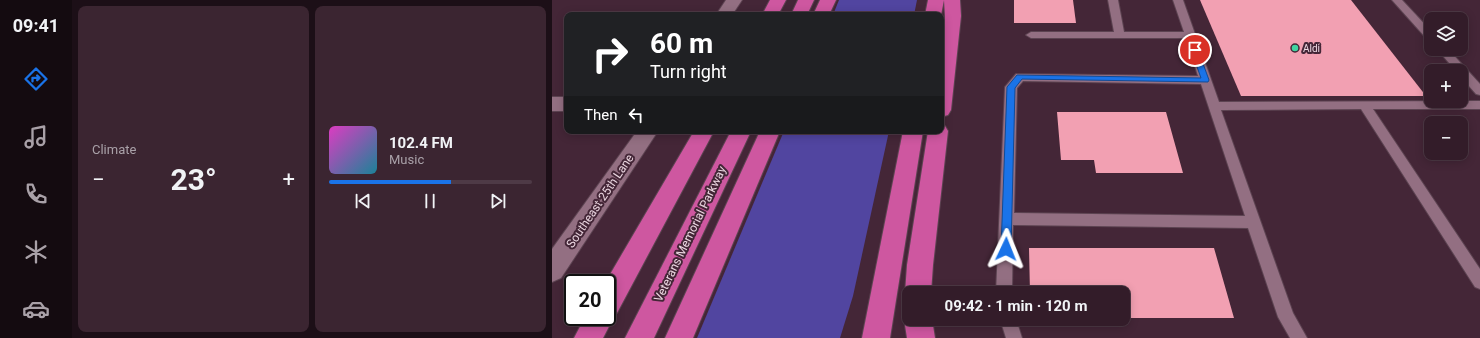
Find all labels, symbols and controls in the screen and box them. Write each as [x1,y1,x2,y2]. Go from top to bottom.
map controls [1424,12,1468,160]
button: layers [1424,12,1468,56]
text: 09:41 [13,15,59,36]
text: 60 m [650,27,713,60]
icon: right [584,28,636,80]
pin [1178,33,1212,67]
icon: arrive [1184,39,1206,61]
marker: Aldi [1290,43,1300,53]
place label: Aldi [1303,43,1320,54]
text: Turn right [650,61,727,82]
button: + [1424,64,1468,108]
icon: directions [22,65,50,93]
icon: left [625,104,647,126]
text: Then [584,106,617,124]
button: − [1424,116,1468,160]
icon: music [22,123,50,151]
text: 102.4 FM [389,134,453,152]
text: Climate [92,142,136,157]
street label: Southeast 25th Lane [563,151,637,251]
text: Music [389,152,424,167]
text: 23° [170,162,217,197]
street label: Veterans Memorial Parkway [651,164,729,304]
text: − [92,167,105,192]
text: + [283,167,295,192]
icon: phone [22,180,50,208]
icon: previous [352,190,374,212]
icon: pause [419,190,441,212]
icon: next [487,190,509,212]
position arrow [985,228,1027,270]
icon: climate [22,238,50,266]
speed limit sign: 20 [564,274,616,326]
icon: car [22,295,50,323]
text: 09:42 · 1 min · 120 m [945,297,1087,315]

